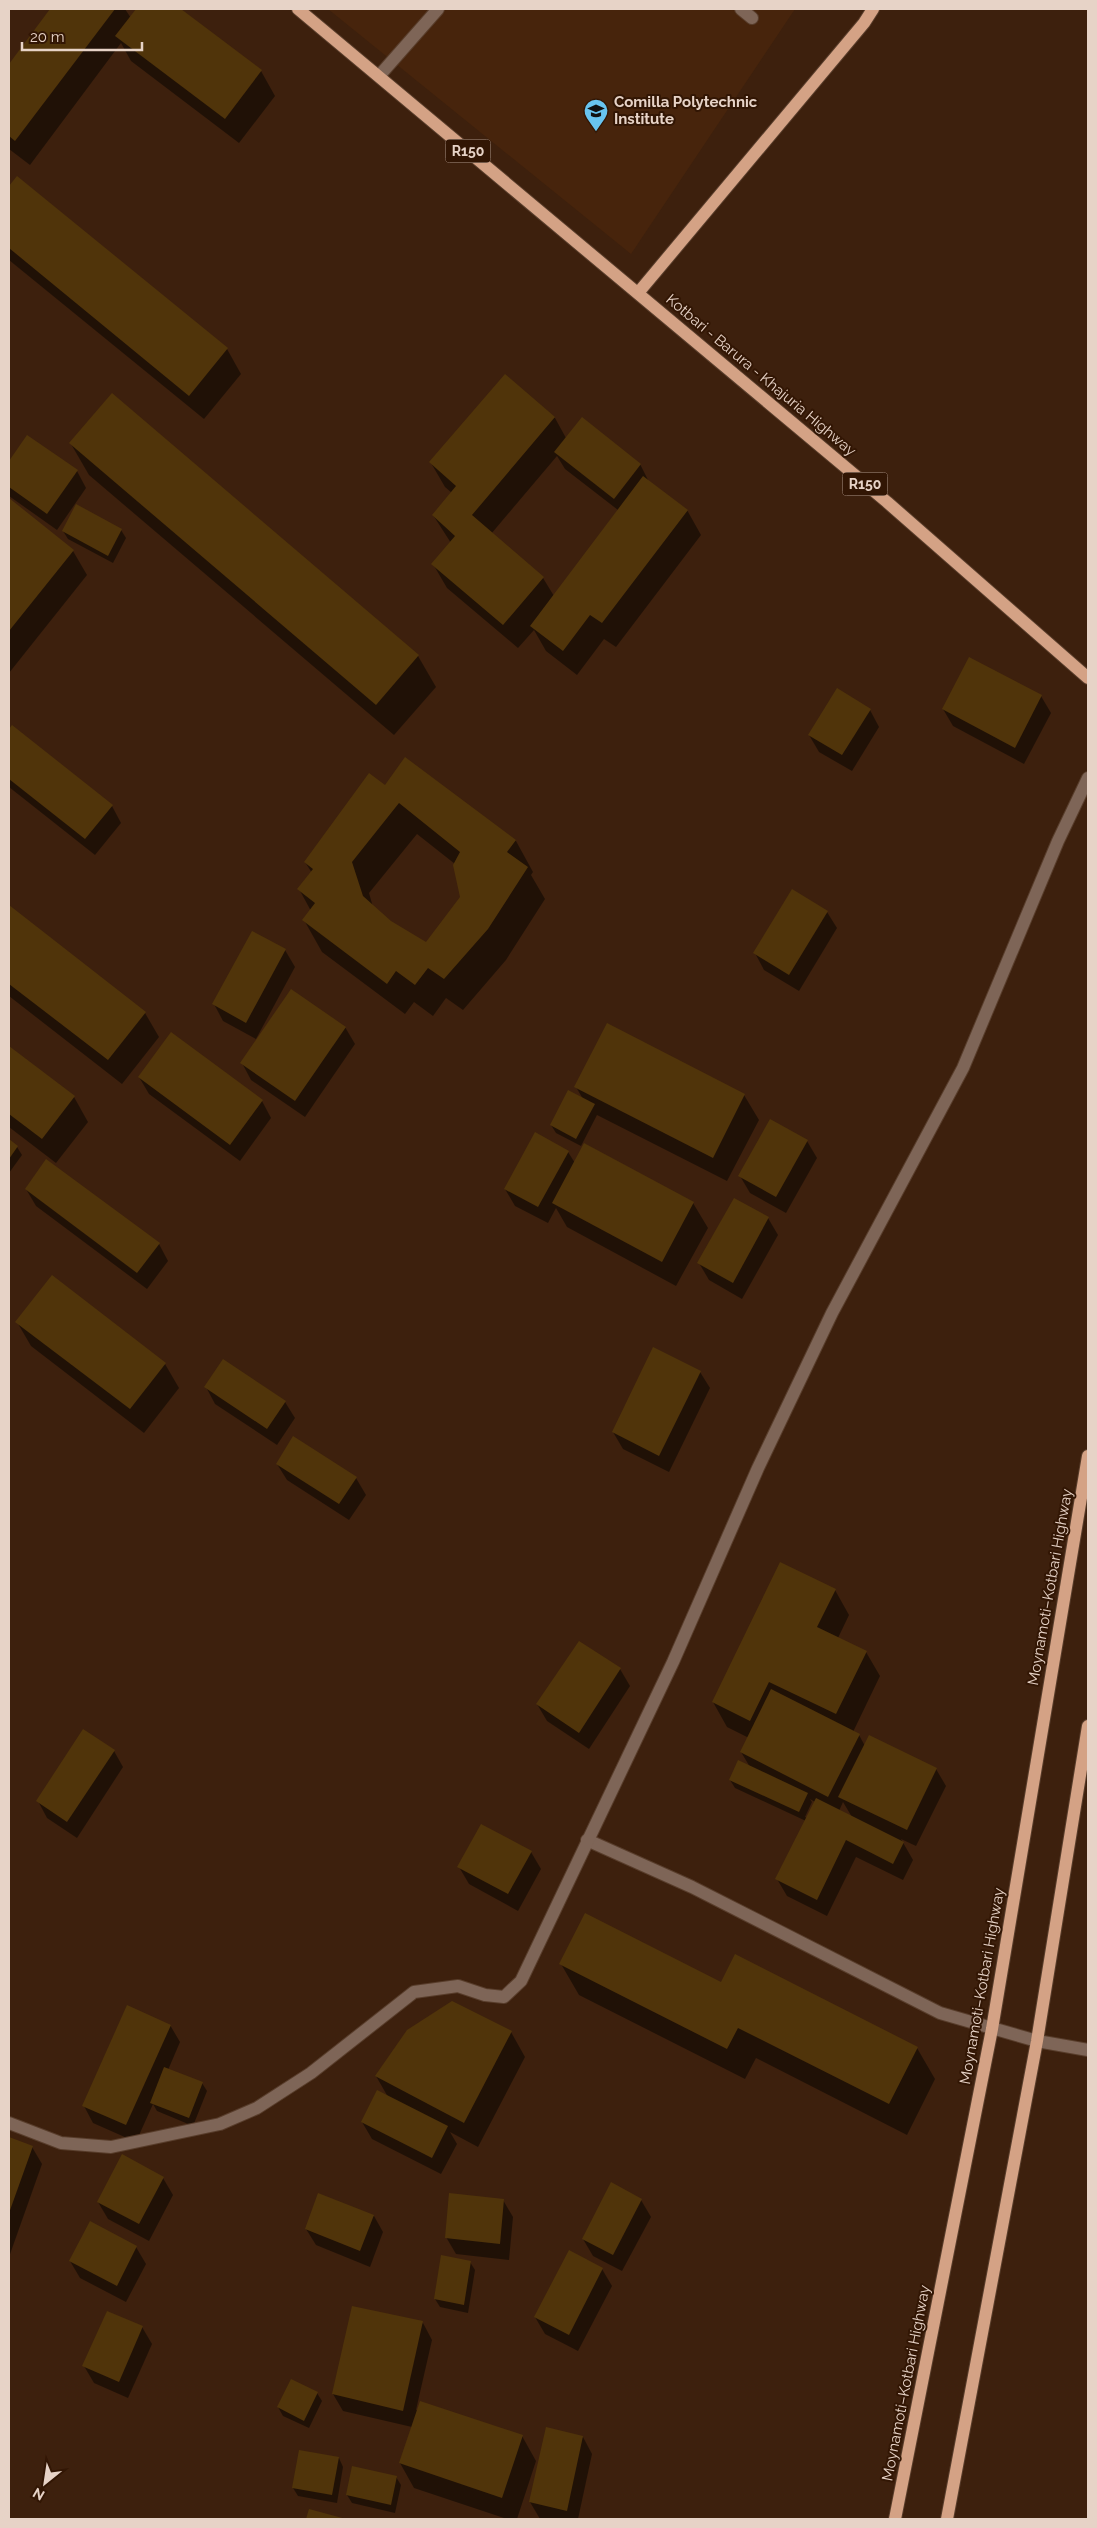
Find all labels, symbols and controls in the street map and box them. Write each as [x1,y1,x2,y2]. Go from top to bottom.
scale bar [22,20,142,52]
text: 20 m [30,28,65,46]
place label: Comilla Polytechnic Institute [614,93,758,128]
school or university icon: Comilla Polytechnic Institute [583,98,609,132]
road number: R150 [446,140,490,162]
street label: Kotbari - Barura - Khajuria Highway [662,290,860,460]
road number: R150 [842,472,888,496]
street label: Moynamoti–Kotbari Highway [1024,1487,1076,1687]
street label: Moynamoti–Kotbari Highway [956,1886,1008,2086]
street label: Moynamoti–Kotbari Highway [878,2284,934,2482]
north arrow [20,2458,70,2508]
text: N [30,2485,47,2504]

